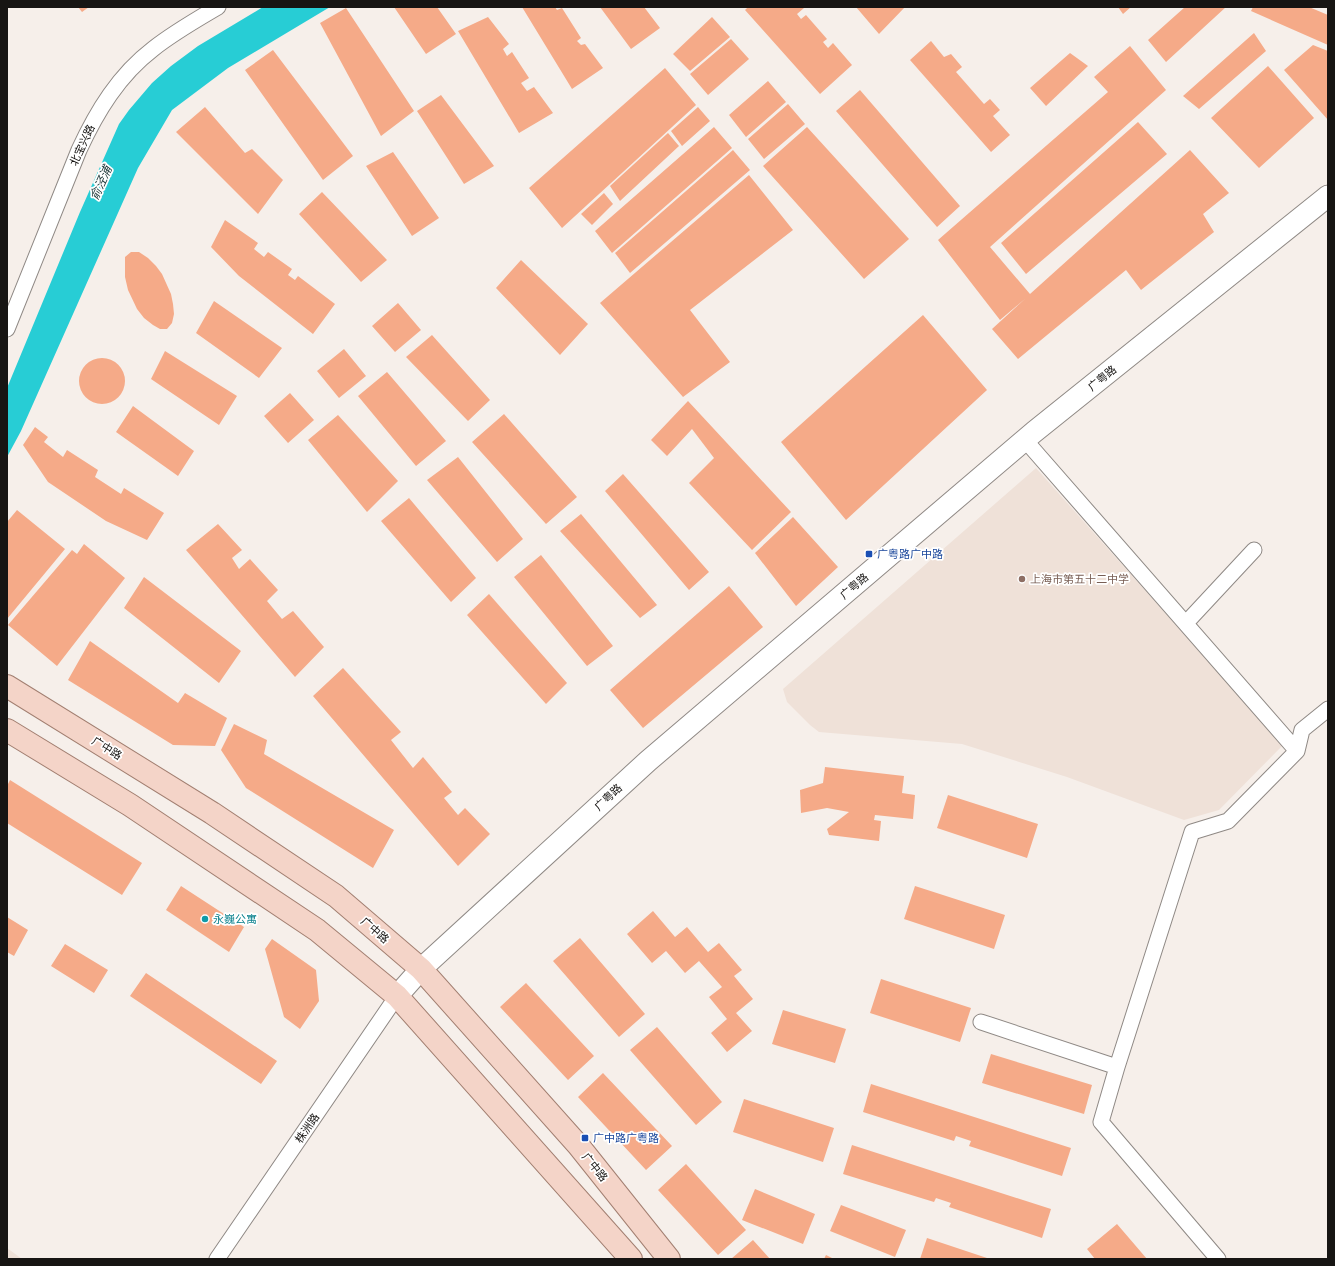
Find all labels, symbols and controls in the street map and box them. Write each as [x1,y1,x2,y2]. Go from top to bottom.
street label: 北宝兴路 [66,122,98,168]
water label: 俞泾浦 [86,161,116,202]
street label: 广粤路 [1085,362,1119,394]
place label: 广粤路广中路 [877,547,943,561]
marker: 广粤路广中路 [864,549,874,559]
street label: 广粤路 [837,570,871,602]
place label: 上海市第五十二中学 [1030,572,1129,586]
marker: 上海市第五十二中学 [1017,574,1027,584]
street label: 广中路 [89,733,125,763]
street label: 广粤路 [591,781,625,813]
place label: 永巍公寓 [213,912,257,926]
marker: 永巍公寓 [200,914,210,924]
street label: 广中路 [358,914,392,946]
street label: 株洲路 [292,1110,322,1146]
place label: 广中路广粤路 [593,1131,659,1145]
marker: 广中路广粤路 [580,1133,590,1143]
street label: 广中路 [579,1150,611,1184]

